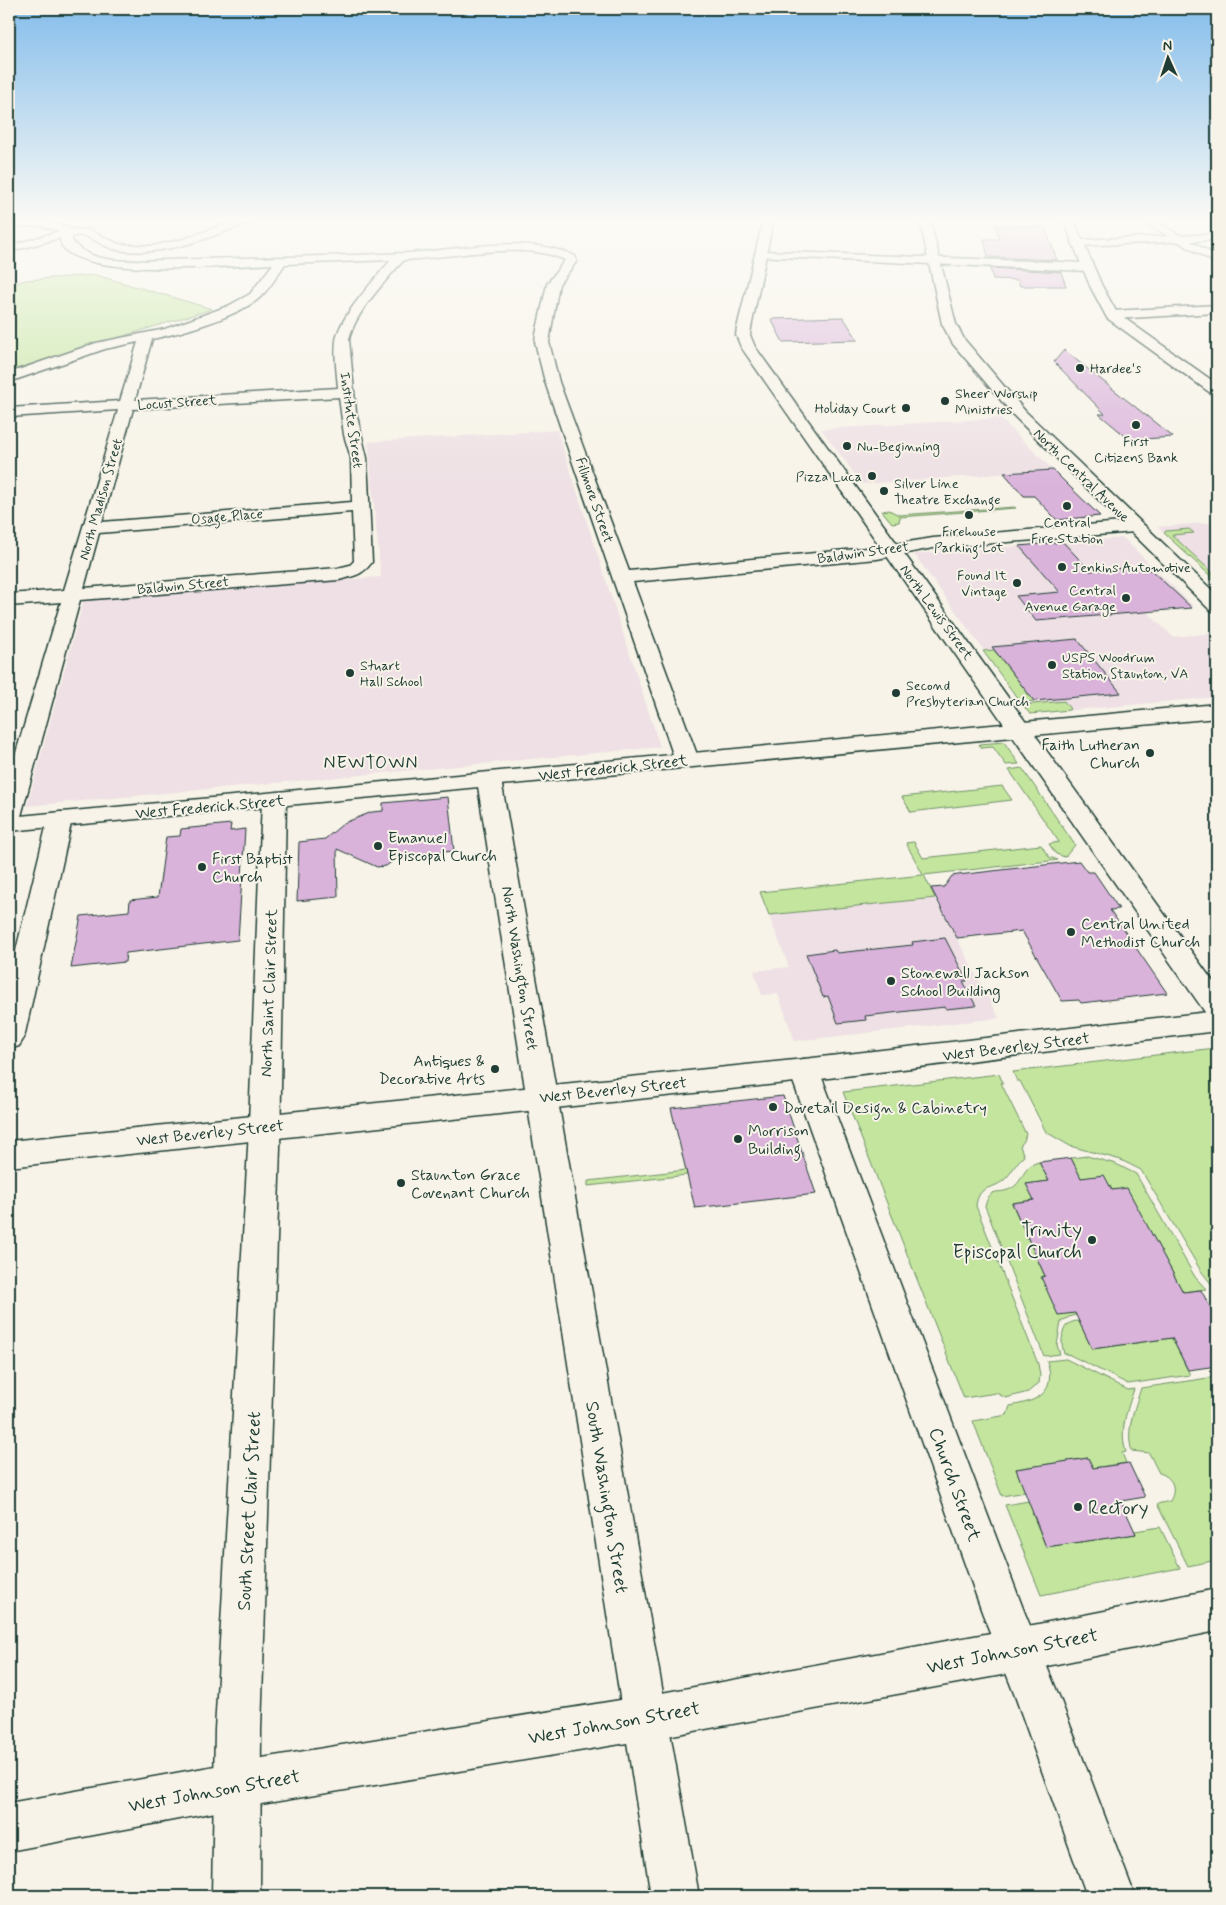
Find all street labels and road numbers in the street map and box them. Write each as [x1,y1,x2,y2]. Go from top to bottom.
street label: Institute Street [335,371,367,469]
street label: Locust Street [137,391,218,415]
street label: North Central Avenue [1029,425,1134,527]
street label: North Madison Street [75,436,127,562]
street label: Fillmore Street [571,455,617,546]
street label: Osage Place [190,505,264,531]
street label: Baldwin Street [816,538,910,568]
street label: North Lewis Street [896,561,977,664]
street label: Baldwin Street [136,573,230,599]
street label: West Frederick Street [537,750,689,787]
street label: West Frederick Street [134,790,286,824]
street label: North Washington Street [495,885,543,1052]
street label: North Saint Clair Street [256,908,283,1077]
street label: West Beverley Street [941,1028,1091,1067]
street label: West Beverley Street [538,1072,688,1109]
street label: West Beverley Street [135,1115,285,1152]
street label: South Washington Street [576,1399,634,1595]
street label: South Street Clair Street [232,1411,267,1611]
street label: Church Street [922,1424,987,1545]
street label: West Johnson Street [925,1623,1100,1680]
street label: West Johnson Street [526,1696,702,1751]
street label: West Johnson Street [126,1764,302,1819]

